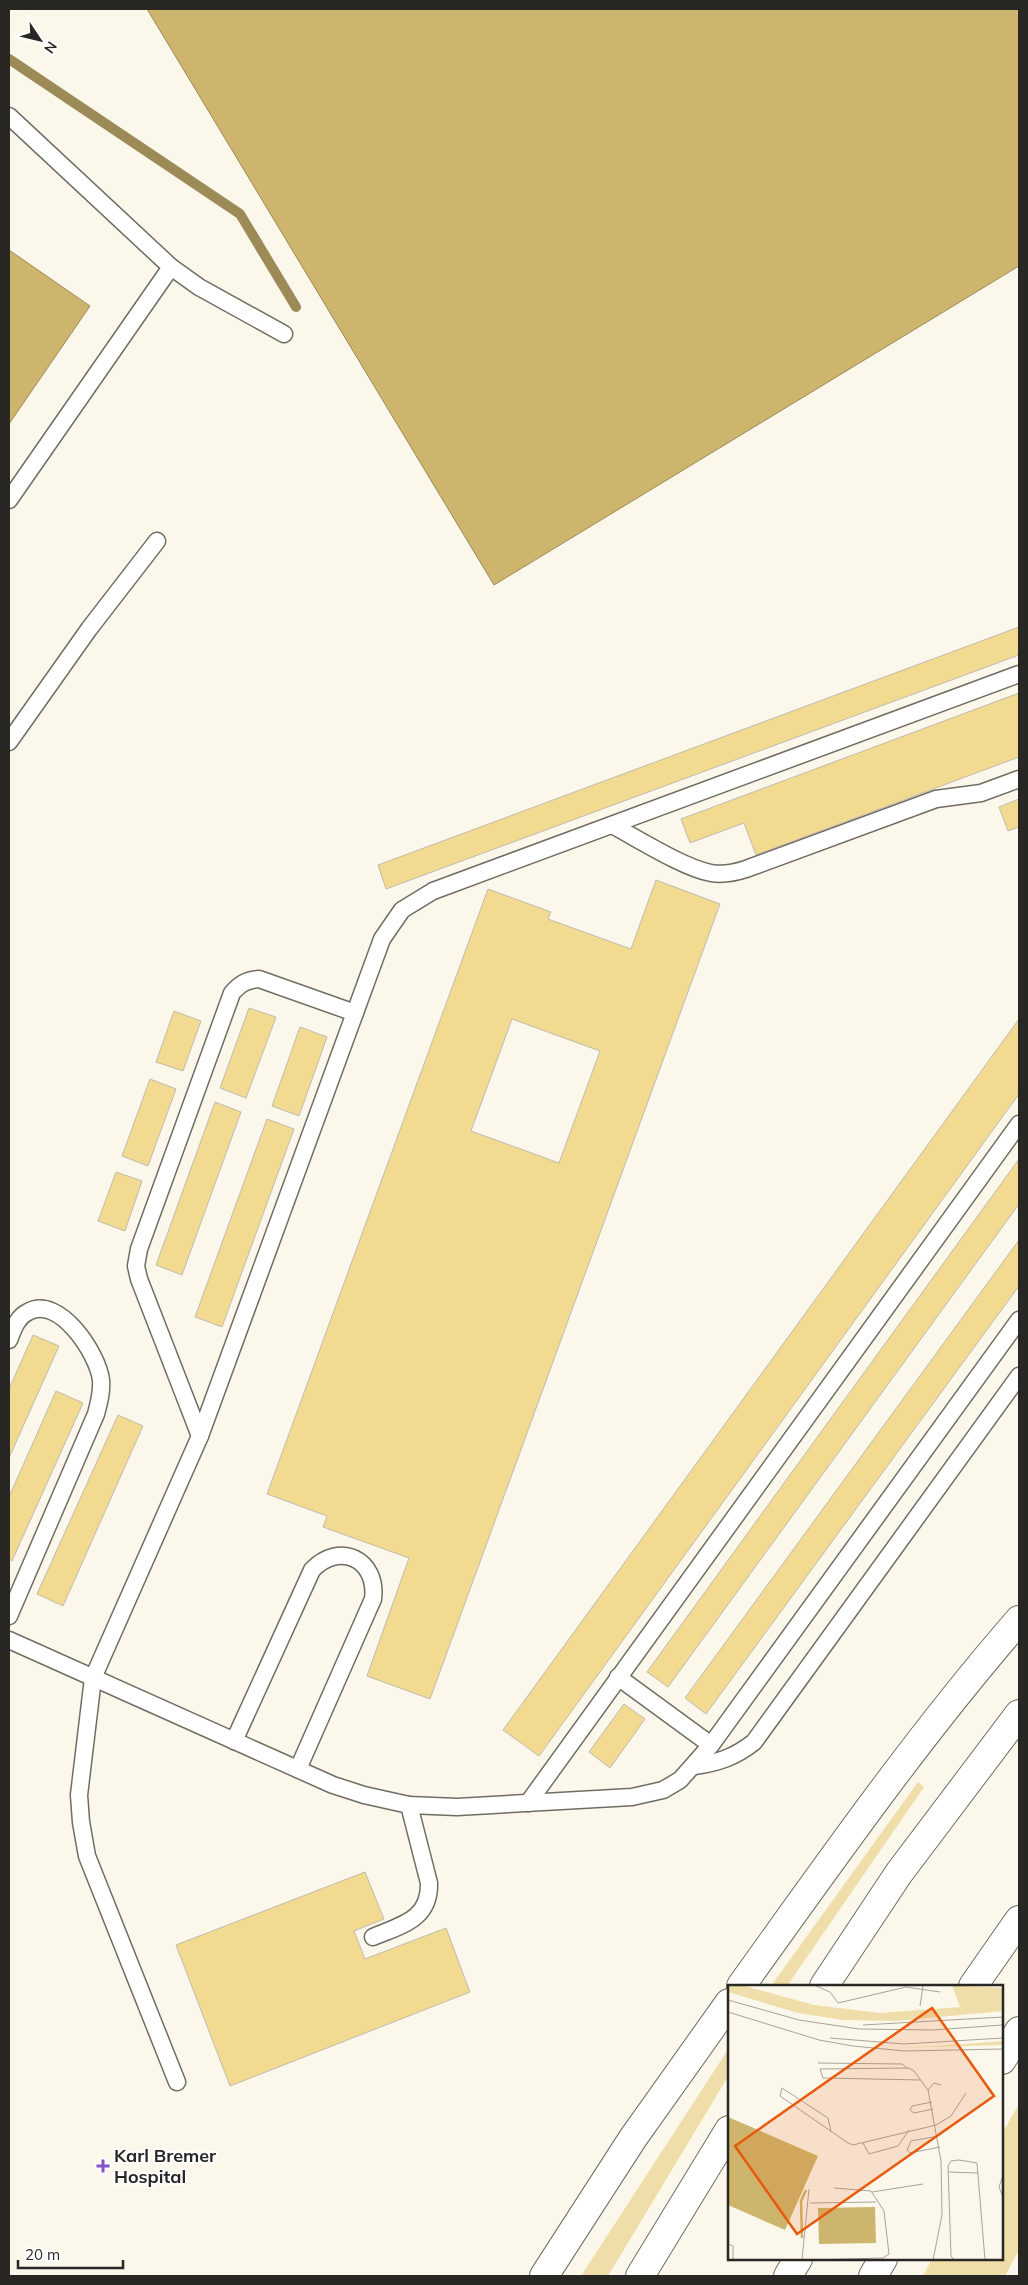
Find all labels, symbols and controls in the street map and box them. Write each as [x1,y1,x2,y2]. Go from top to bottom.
north arrow [15,15,65,65]
text: N [40,38,61,57]
inset map [728,1985,1003,2260]
place label: Karl Bremer Hospital [114,2144,217,2188]
marker: Karl Bremer Hospital [96,2159,110,2173]
scale bar [18,2238,122,2270]
text: 20 m [25,2245,60,2264]

